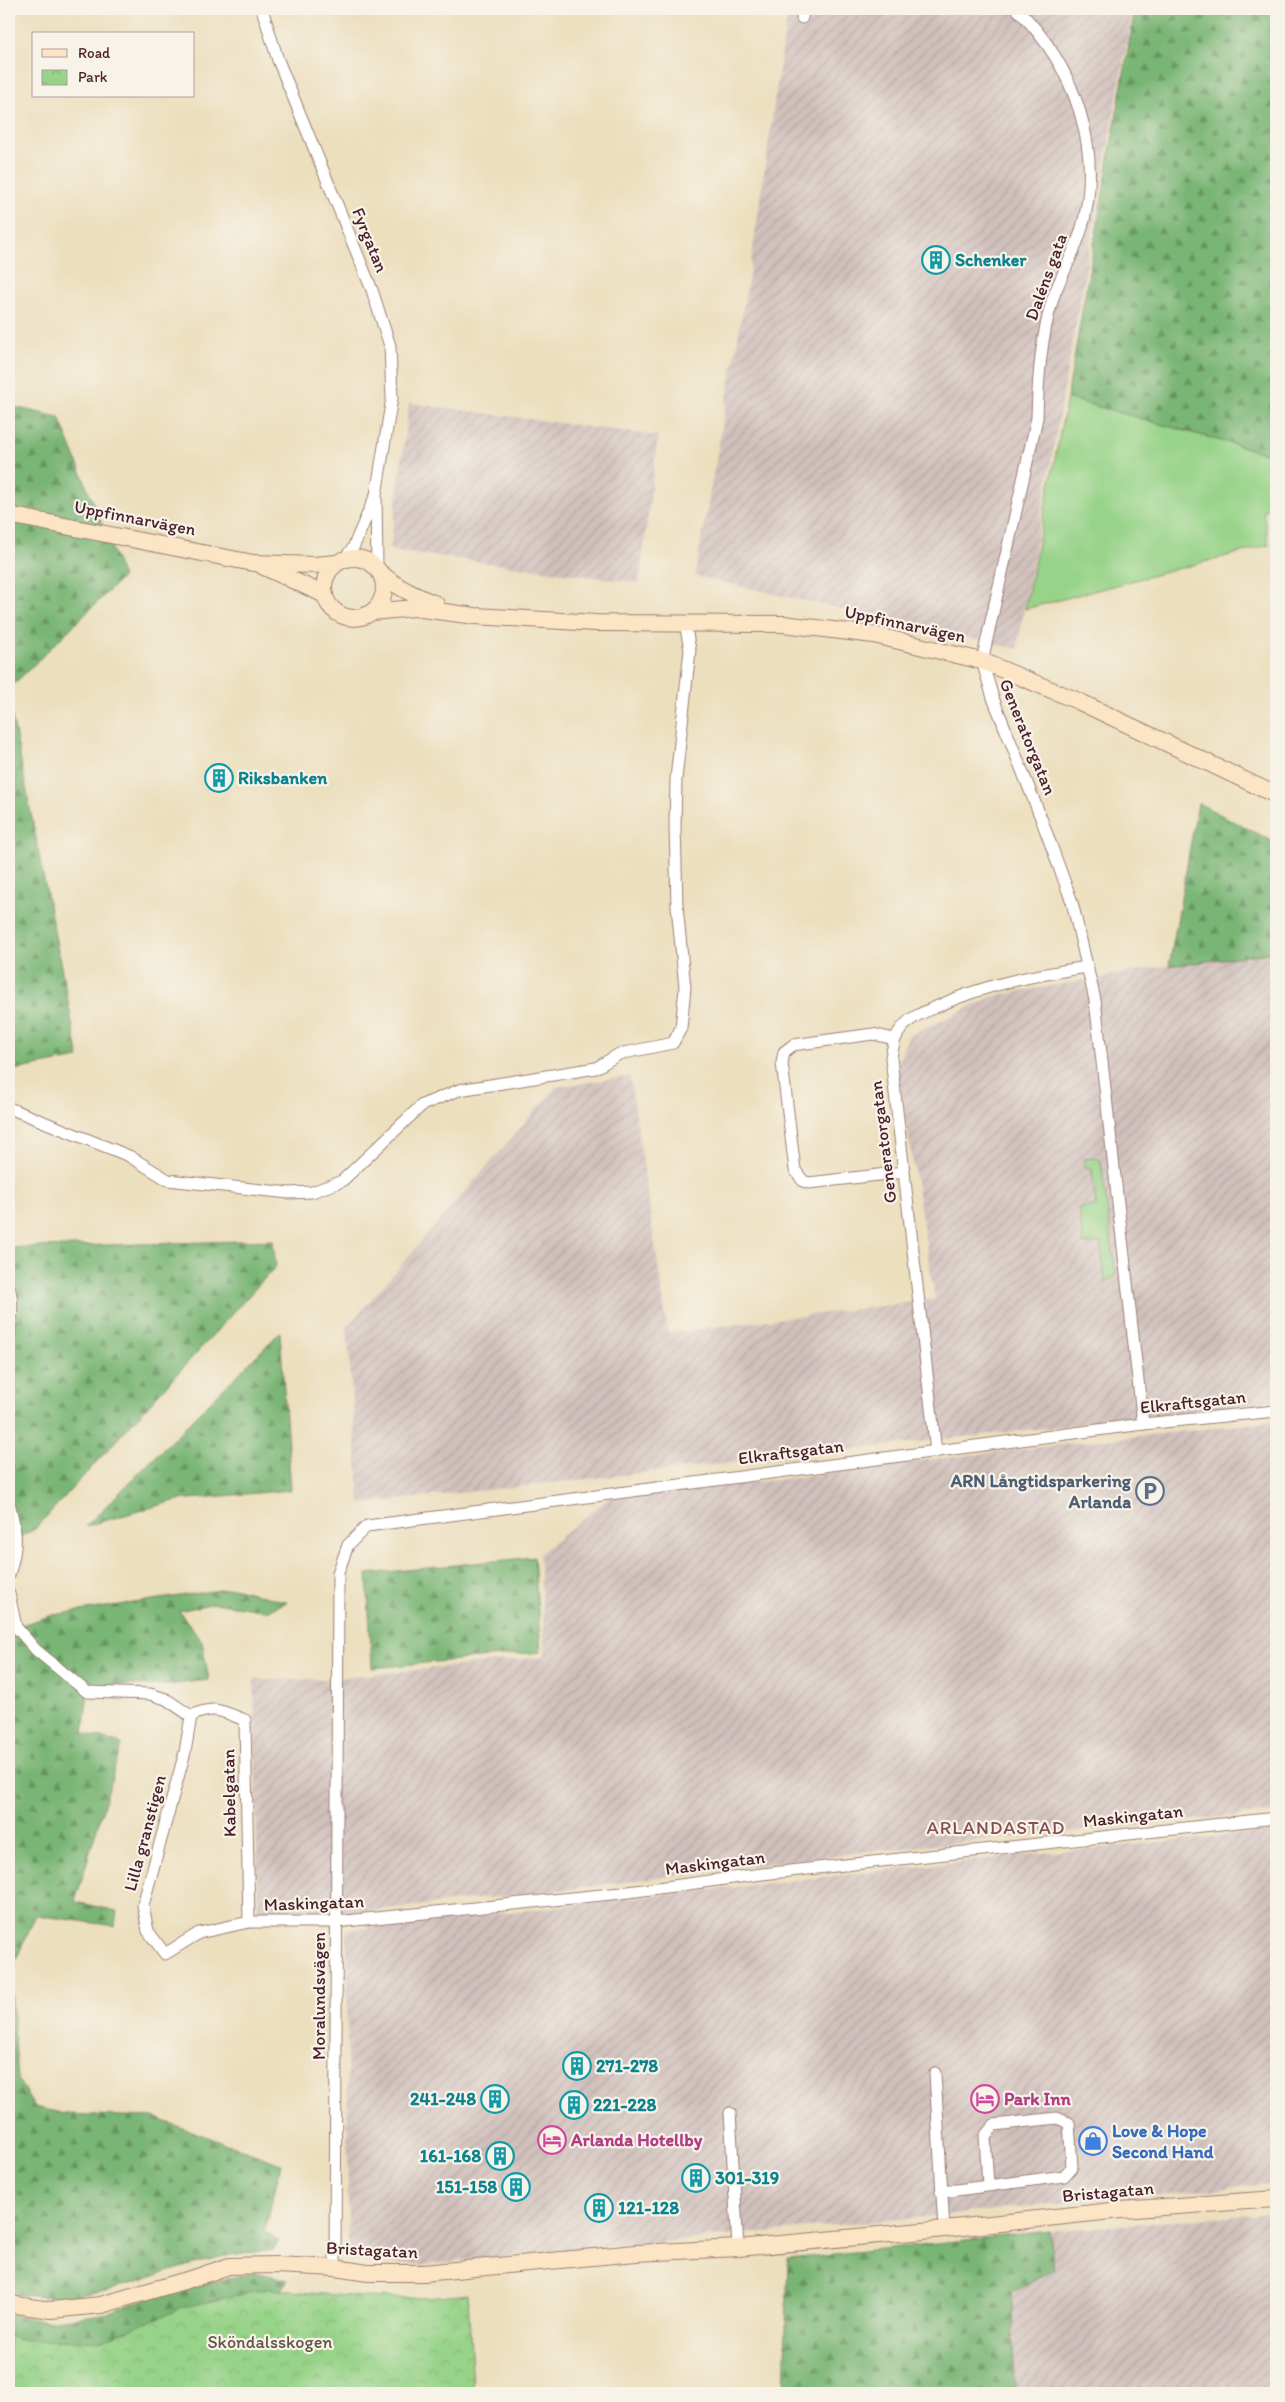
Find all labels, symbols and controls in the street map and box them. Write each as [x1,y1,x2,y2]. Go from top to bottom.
legend [32,32,195,98]
text: Road [78,44,111,62]
text: Park [78,68,108,86]
street label: Fyrgatan [347,204,393,276]
street label: Daléns gata [1020,230,1072,323]
building icon: Schenker [921,245,951,275]
place label: Schenker [955,249,1027,271]
street label: Uppfinnarvägen [72,495,198,541]
street label: Uppfinnarvägen [842,600,968,648]
street label: Generatorgatan [995,676,1061,798]
building icon: Riksbanken [204,763,234,793]
place label: Riksbanken [238,767,328,789]
street label: Generatorgatan [865,1079,901,1205]
street label: Elkraftsgatan [1139,1386,1247,1418]
street label: Elkraftsgatan [737,1435,845,1469]
place label: ARN Långtidsparkering Arlanda [950,1470,1132,1513]
parking icon: ARN Långtidsparkering Arlanda [1135,1476,1165,1506]
street label: Kabelgatan [217,1748,241,1837]
street label: Lilla granstigen [119,1772,171,1894]
street label: Maskingatan [1082,1800,1184,1832]
district label: ARLANDASTAD [927,1816,1065,1839]
street label: Maskingatan [664,1846,766,1880]
street label: Maskingatan [263,1890,365,1916]
street label: Moralundsvägen [308,1932,330,2060]
building icon: 271-278 [562,2051,592,2081]
place label: 271-278 [596,2055,658,2077]
building icon: 241-248 [480,2084,510,2114]
hotel icon: Park Inn [970,2084,1000,2114]
place label: 241-248 [410,2088,476,2110]
place label: Park Inn [1004,2088,1071,2110]
building icon: 221-228 [559,2090,589,2120]
place label: 221-228 [593,2094,656,2116]
place label: Love & Hope Second Hand [1112,2120,1214,2163]
hotel icon: Arlanda Hotellby [537,2125,567,2155]
shop icon: Love & Hope Second Hand [1078,2126,1108,2156]
place label: Arlanda Hotellby [570,2129,703,2151]
building icon: 161-168 [485,2141,515,2171]
place label: 161-168 [420,2145,481,2167]
building icon: 301-319 [681,2163,711,2193]
place label: 301-319 [715,2167,779,2189]
building icon: 151-158 [501,2172,531,2202]
place label: 151-158 [436,2176,497,2198]
street label: Bristagatan [1061,2177,1155,2207]
building icon: 121-128 [584,2193,614,2223]
place label: 121-128 [618,2197,679,2219]
street label: Bristagatan [326,2237,418,2263]
park label: Sköndalsskogen [207,2331,333,2353]

